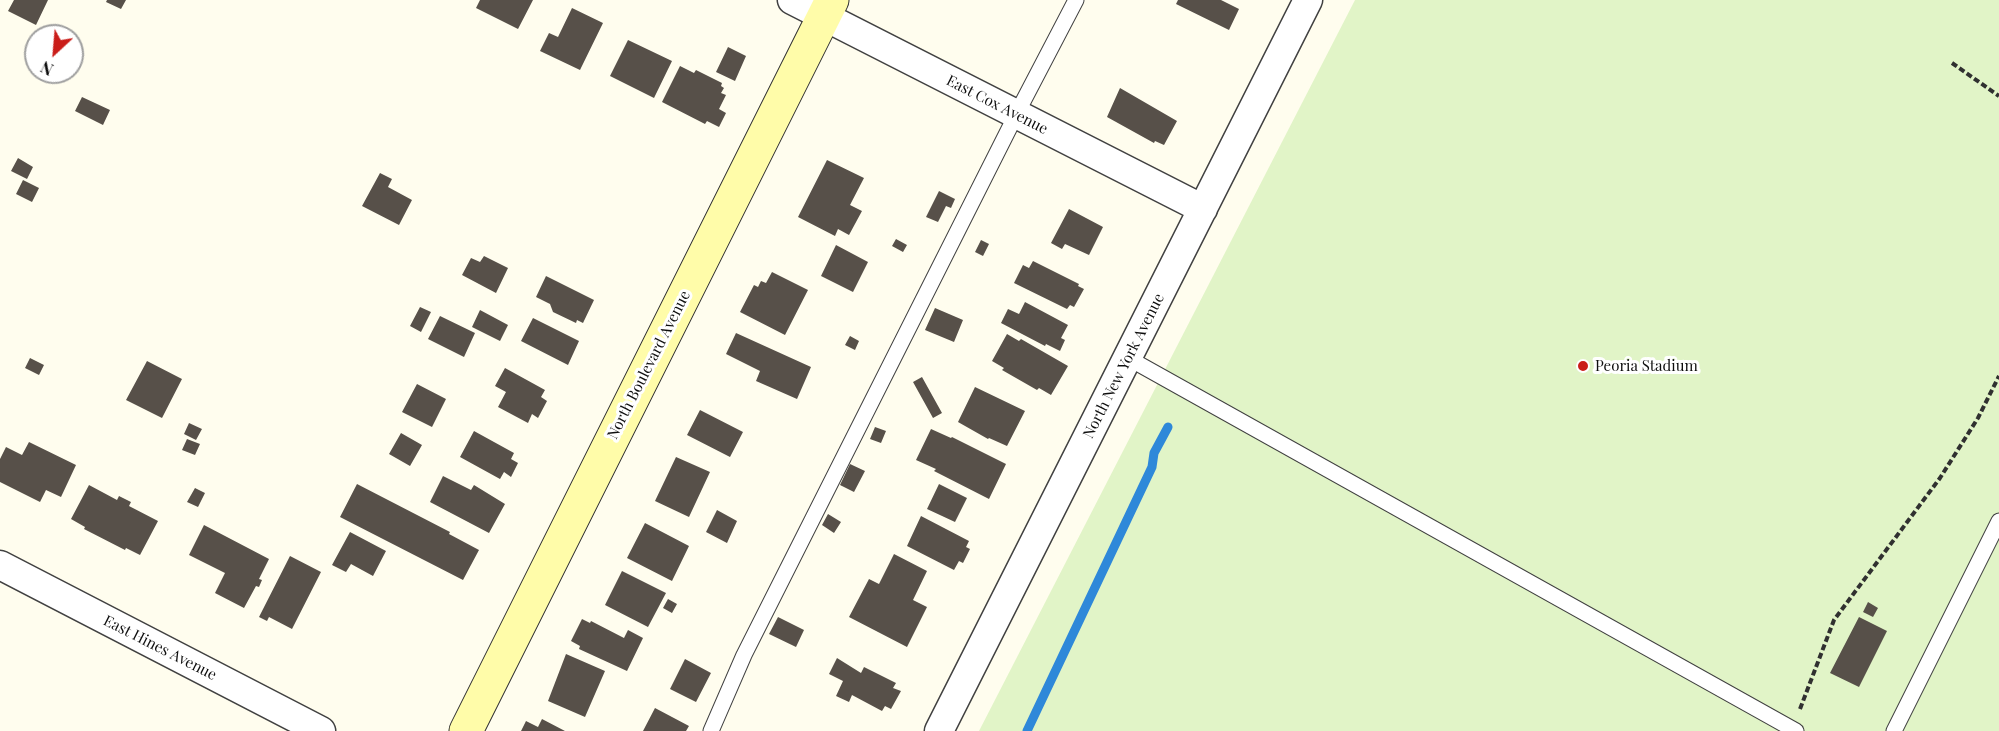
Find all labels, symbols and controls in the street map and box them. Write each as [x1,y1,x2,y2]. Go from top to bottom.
north arrow [24,24,84,84]
text: N [37,57,57,81]
street label: East Cox Avenue [943,72,1051,138]
street label: North Boulevard Avenue [604,288,694,442]
street label: North New York Avenue [1080,291,1168,441]
place label: Peoria Stadium [1595,357,1698,375]
marker: Peoria Stadium [1576,359,1590,373]
street label: East Hines Avenue [100,612,220,684]

